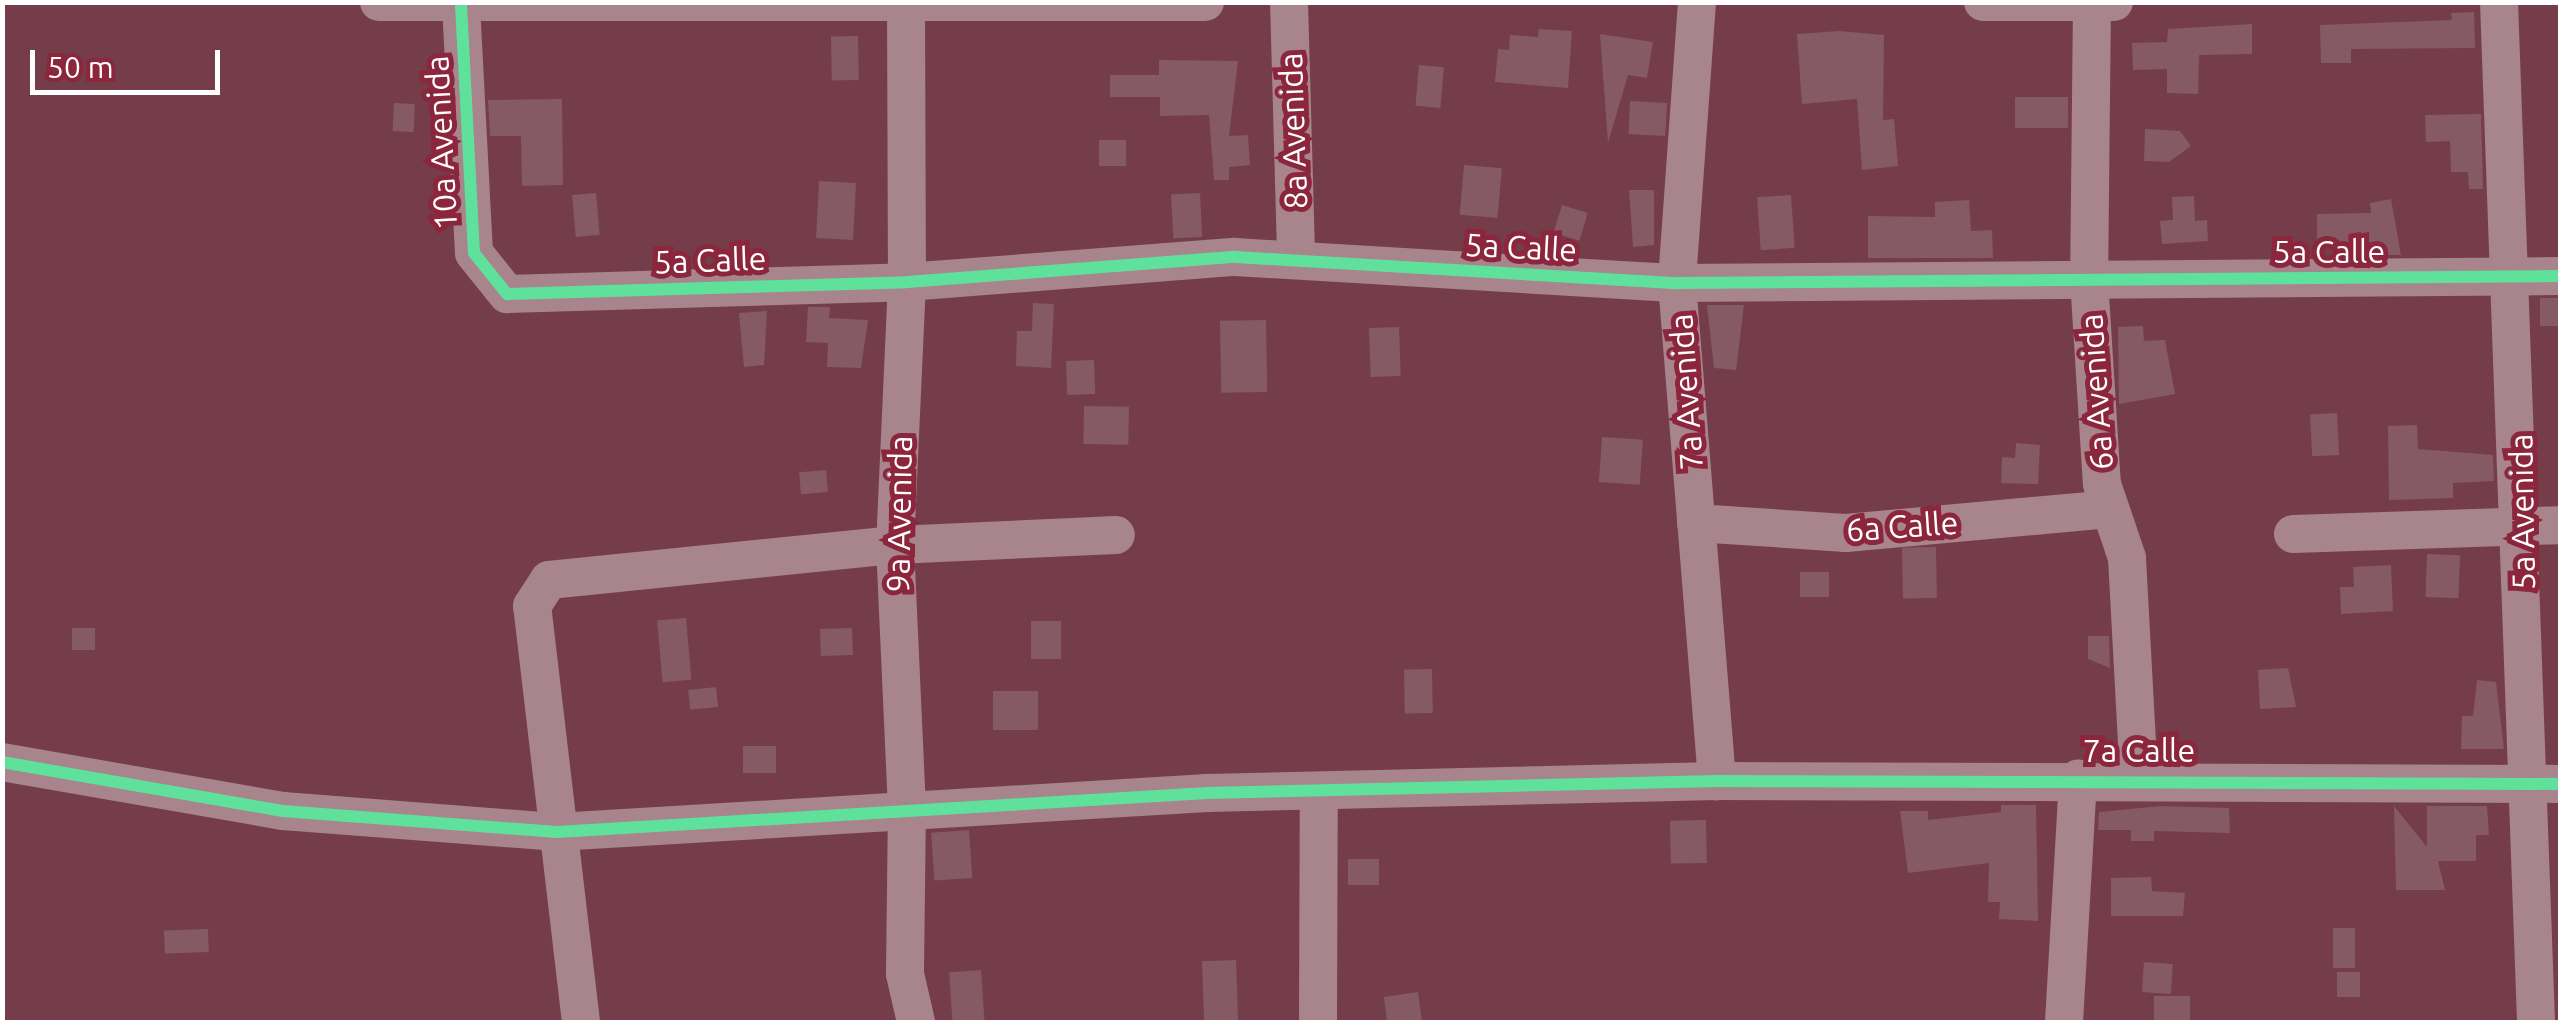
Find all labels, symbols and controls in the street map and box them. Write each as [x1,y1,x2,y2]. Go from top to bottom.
scale bar [35,30,225,92]
text: 50 m [47,50,114,84]
street label: 8a Avenida [1271,52,1315,210]
street label: 10a Avenida [417,55,465,231]
street label: 5a Calle [1464,225,1578,269]
street label: 5a Calle [2273,232,2385,270]
street label: 5a Calle [653,239,767,281]
street label: 7a Avenida [1661,313,1711,471]
street label: 6a Avenida [2071,313,2121,471]
street label: 5a Avenida [2501,433,2543,591]
street label: 9a Avenida [878,435,920,593]
street label: 6a Calle [1845,503,1959,549]
street label: 7a Calle [2083,731,2195,769]

